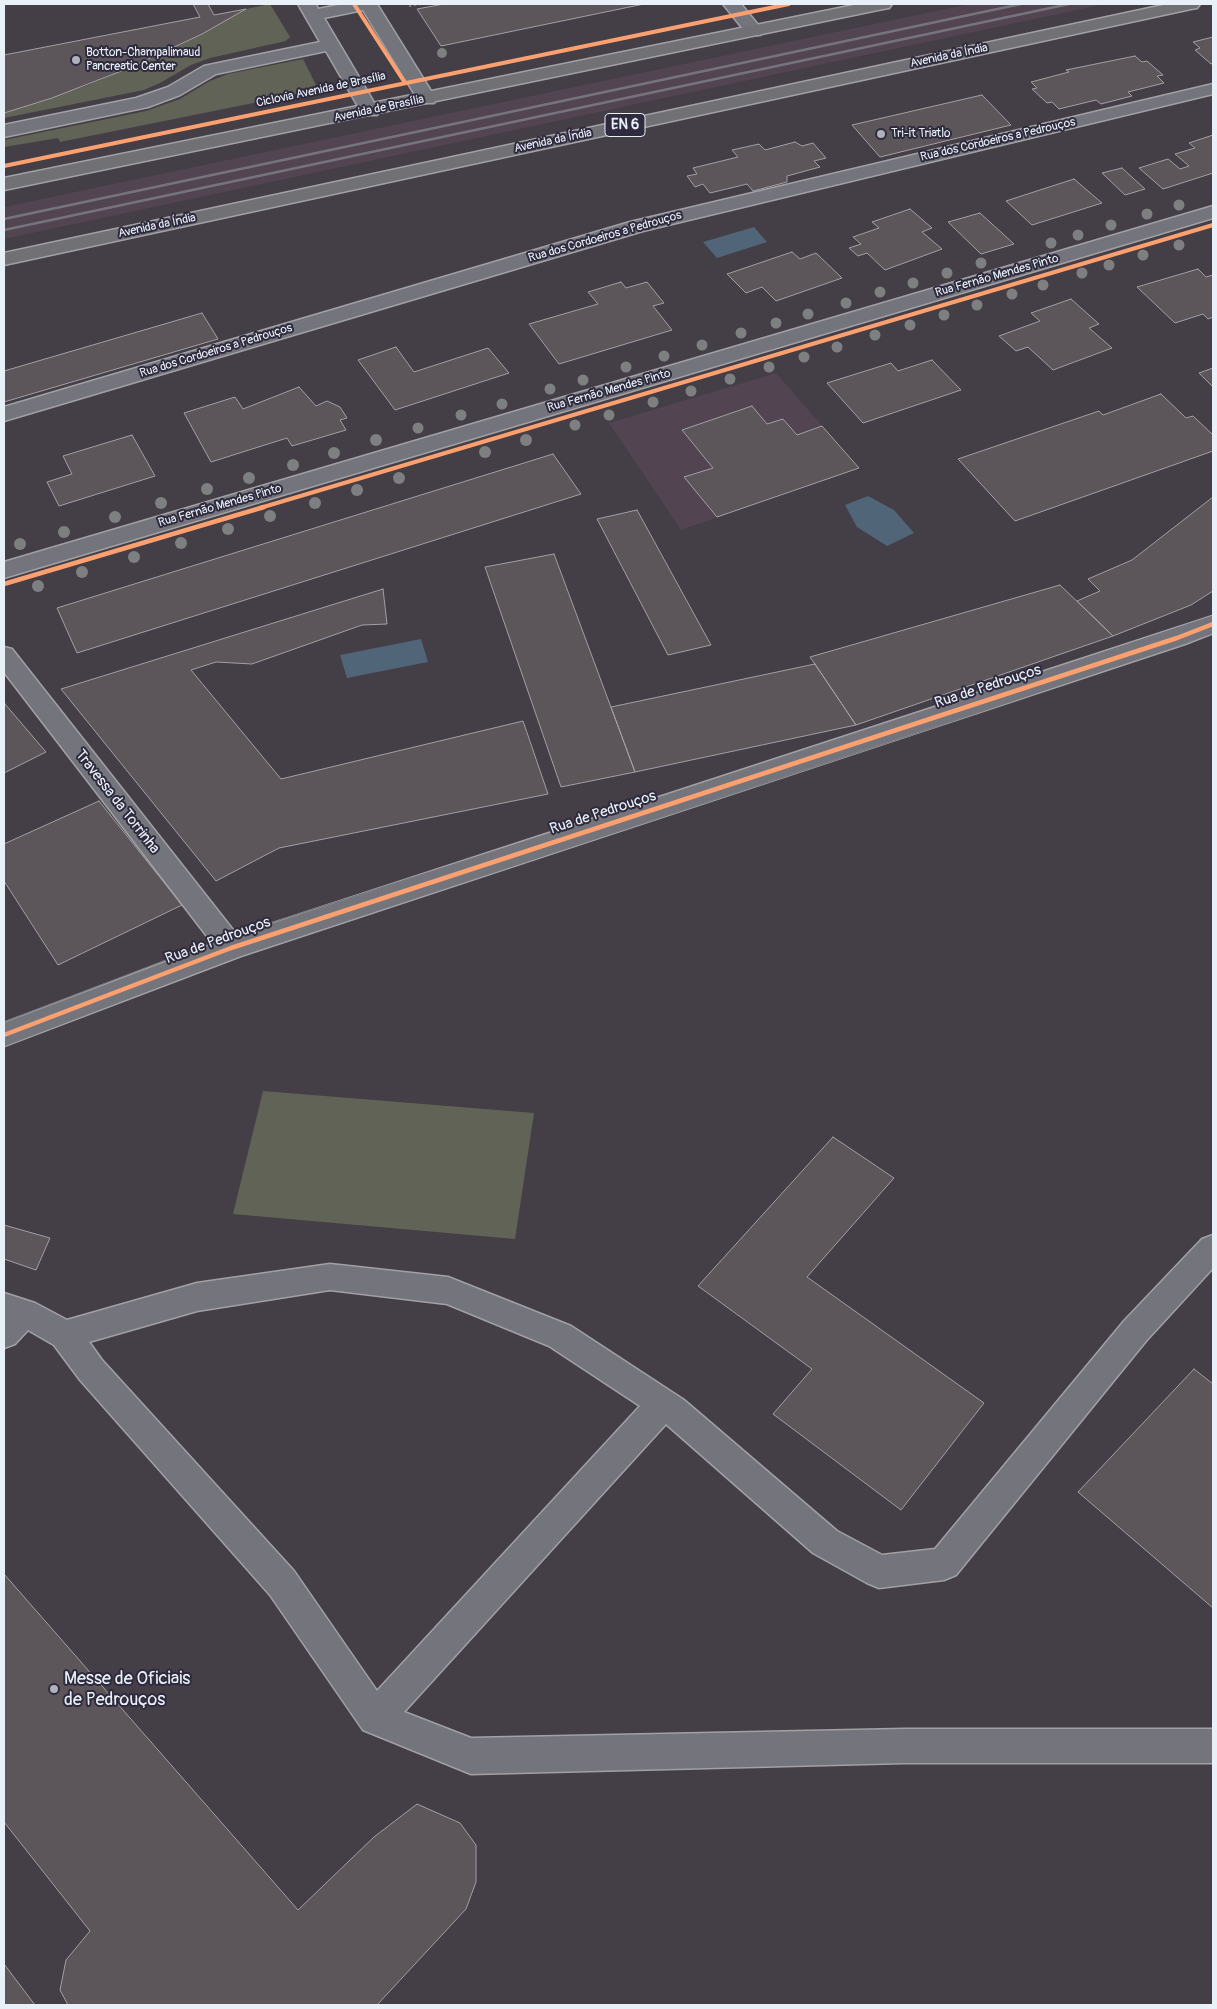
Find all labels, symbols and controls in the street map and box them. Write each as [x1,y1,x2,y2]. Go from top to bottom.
street label: Avenida da Índia [909,41,989,71]
place label: Botton-Champalimaud Pancreatic Center [86,46,200,74]
marker: Botton-Champalimaud Pancreatic Center [70,54,82,66]
street label: Ciclovia Avenida de Brasília [255,69,387,111]
street label: Avenida de Brasília [333,92,425,126]
road number: EN 6 [605,114,645,136]
street label: Rua dos Cordoeiros a Pedrouços [919,115,1077,165]
street label: Avenida da Índia [513,126,593,156]
place label: Tri-it Triatlo [891,127,950,141]
marker: Tri-it Triatlo [875,128,887,140]
street label: Rua dos Cordoeiros a Pedrouços [527,208,683,266]
street label: Avenida da Índia [117,211,197,241]
street label: Rua Fernão Mendes Pinto [934,251,1060,301]
street label: Rua dos Cordoeiros a Pedrouços [138,321,294,381]
street label: Rua Fernão Mendes Pinto [546,366,672,416]
street label: Rua Fernão Mendes Pinto [157,481,283,531]
street label: Rua de Pedrouços [933,661,1043,713]
street label: Travessa da Torrinha [71,746,163,858]
street label: Rua de Pedrouços [548,787,658,839]
street label: Rua de Pedrouços [163,914,273,968]
place label: Messe de Oficiais de Pedrouços [64,1668,190,1710]
marker: Messe de Oficiais de Pedrouços [48,1683,60,1695]

